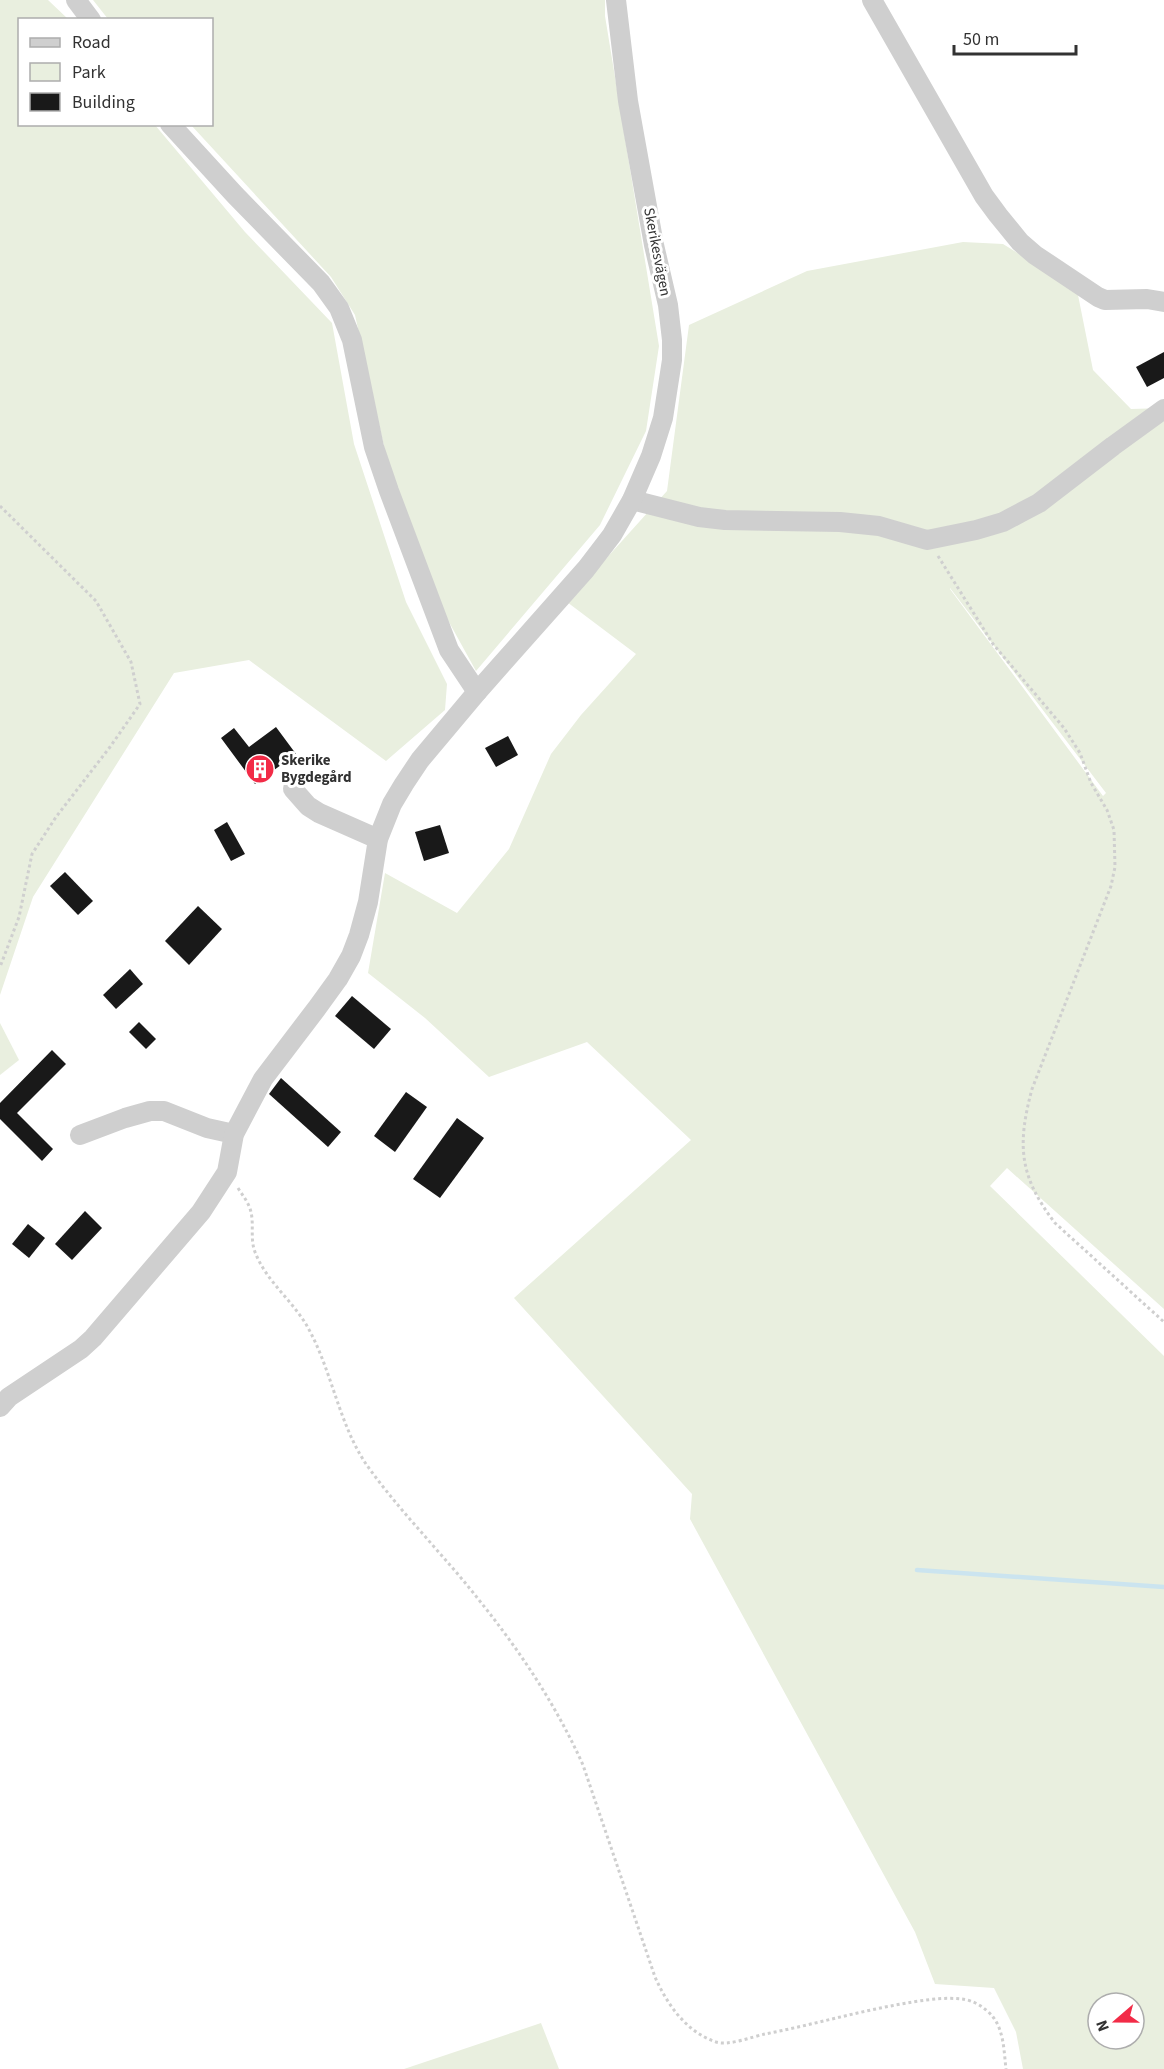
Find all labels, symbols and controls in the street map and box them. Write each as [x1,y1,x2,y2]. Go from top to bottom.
legend [18,18,213,126]
scale bar [954,18,1076,56]
text: 50 m [963,27,999,52]
text: Road [72,30,111,55]
text: Park [72,60,106,85]
text: Building [72,90,135,115]
street label: Skerikesvägen [638,206,676,298]
place label: Skerike Bygdegård [281,750,352,788]
building icon: Skerike Bygdegård [244,753,276,785]
north arrow [1086,1991,1146,2051]
text: N [1091,2017,1115,2035]

